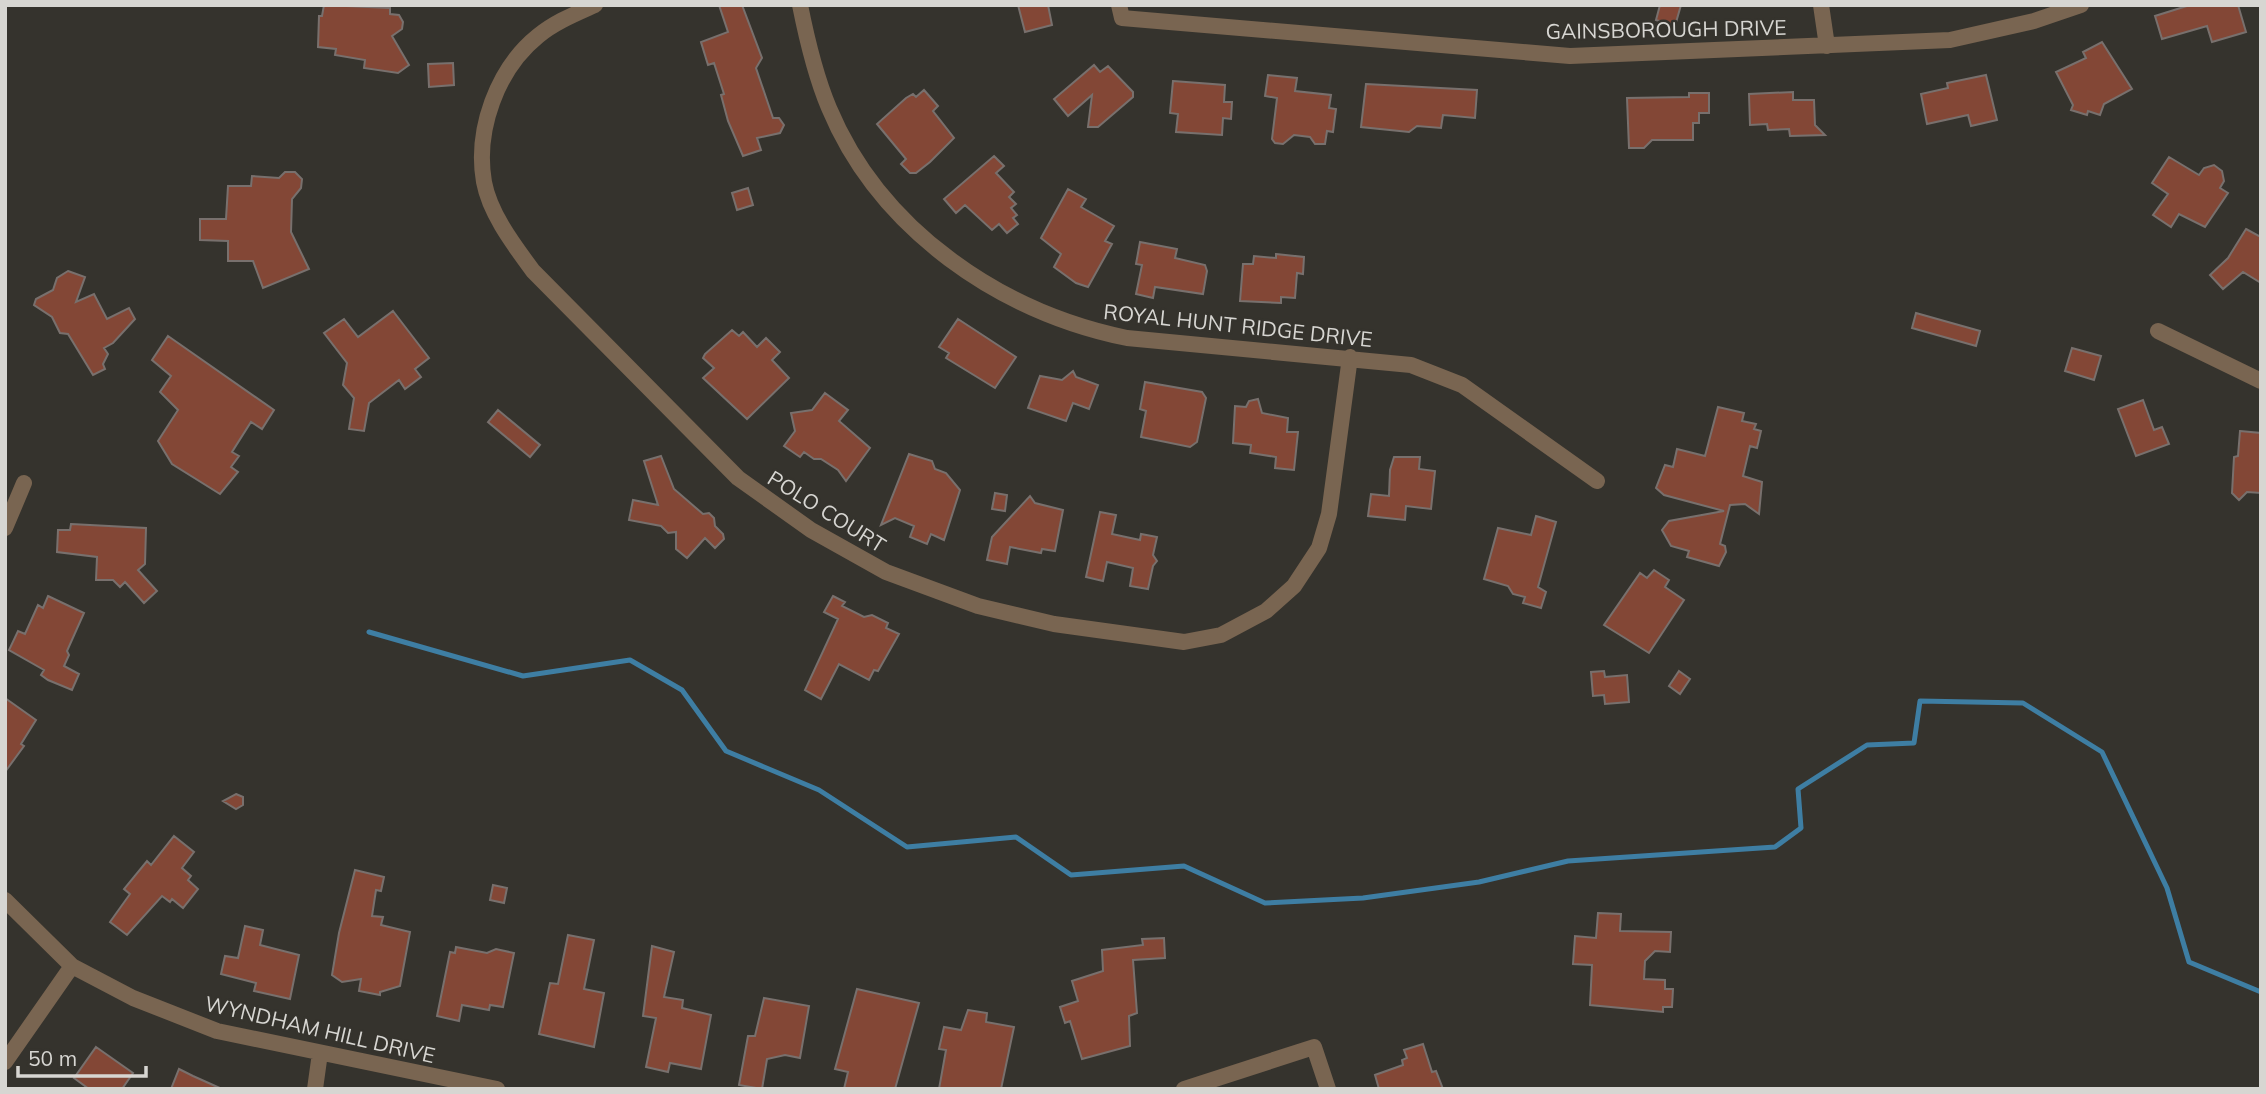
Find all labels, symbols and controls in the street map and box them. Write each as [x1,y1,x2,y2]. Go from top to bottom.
street label: GAINSBOROUGH DRIVE [1545,14,1787,44]
street label: ROYAL HUNT RIDGE DRIVE [1102,298,1374,352]
street label: POLO COURT [763,464,891,558]
street label: WYNDHAM HILL DRIVE [202,990,438,1068]
scale bar [18,1034,145,1078]
text: 50 m [28,1045,77,1071]

